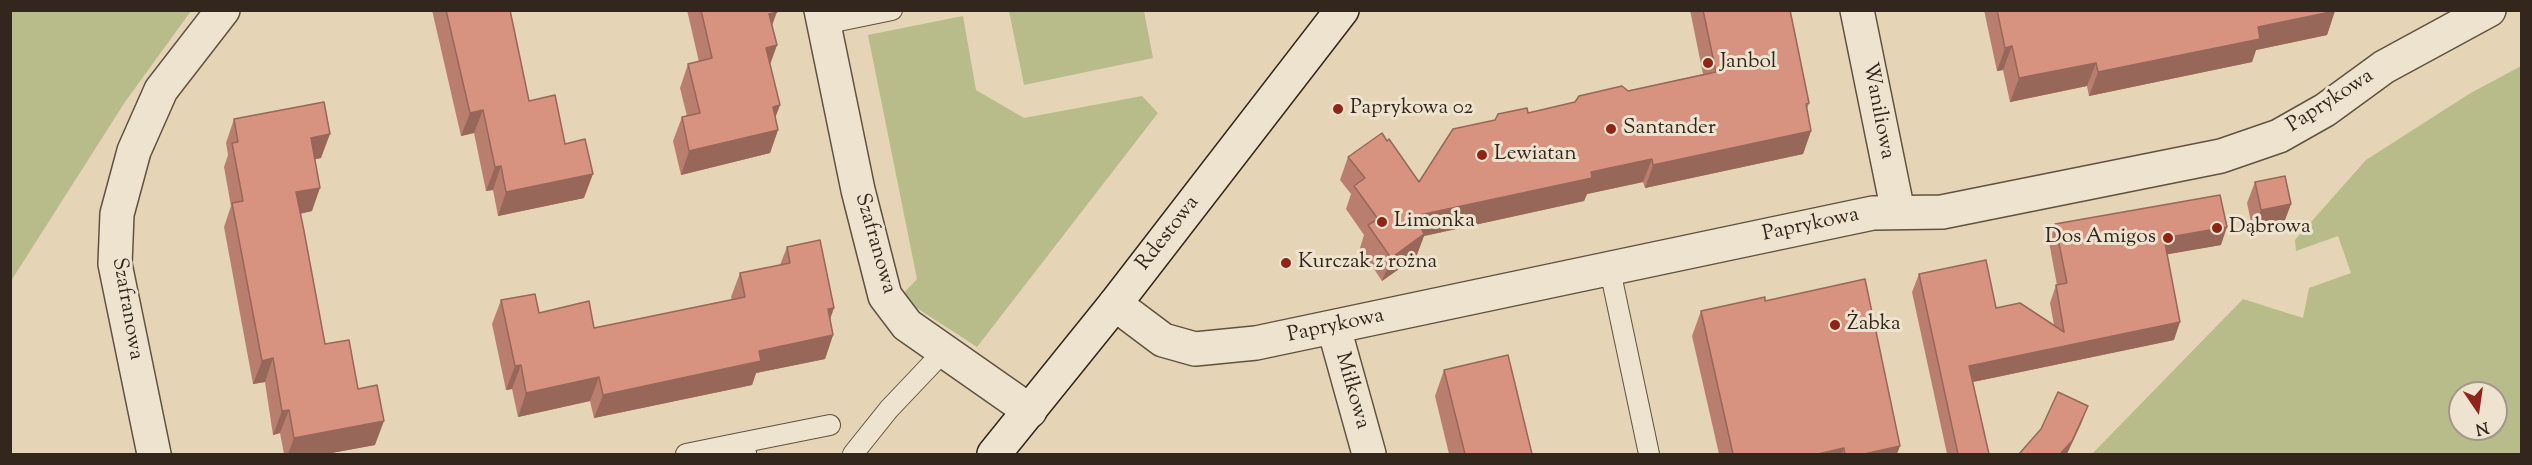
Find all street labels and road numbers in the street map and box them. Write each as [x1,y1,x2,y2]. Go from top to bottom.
street label: Waniliowa [1855,60,1899,162]
street label: Paprykowa [2283,65,2379,139]
street label: Szafranowa [848,191,900,297]
street label: Rdestowa [1132,192,1206,276]
street label: Paprykowa [1760,203,1862,249]
street label: Szafranowa [105,256,147,362]
street label: Paprykowa [1285,304,1387,350]
street label: Miłkowa [1328,350,1374,432]

